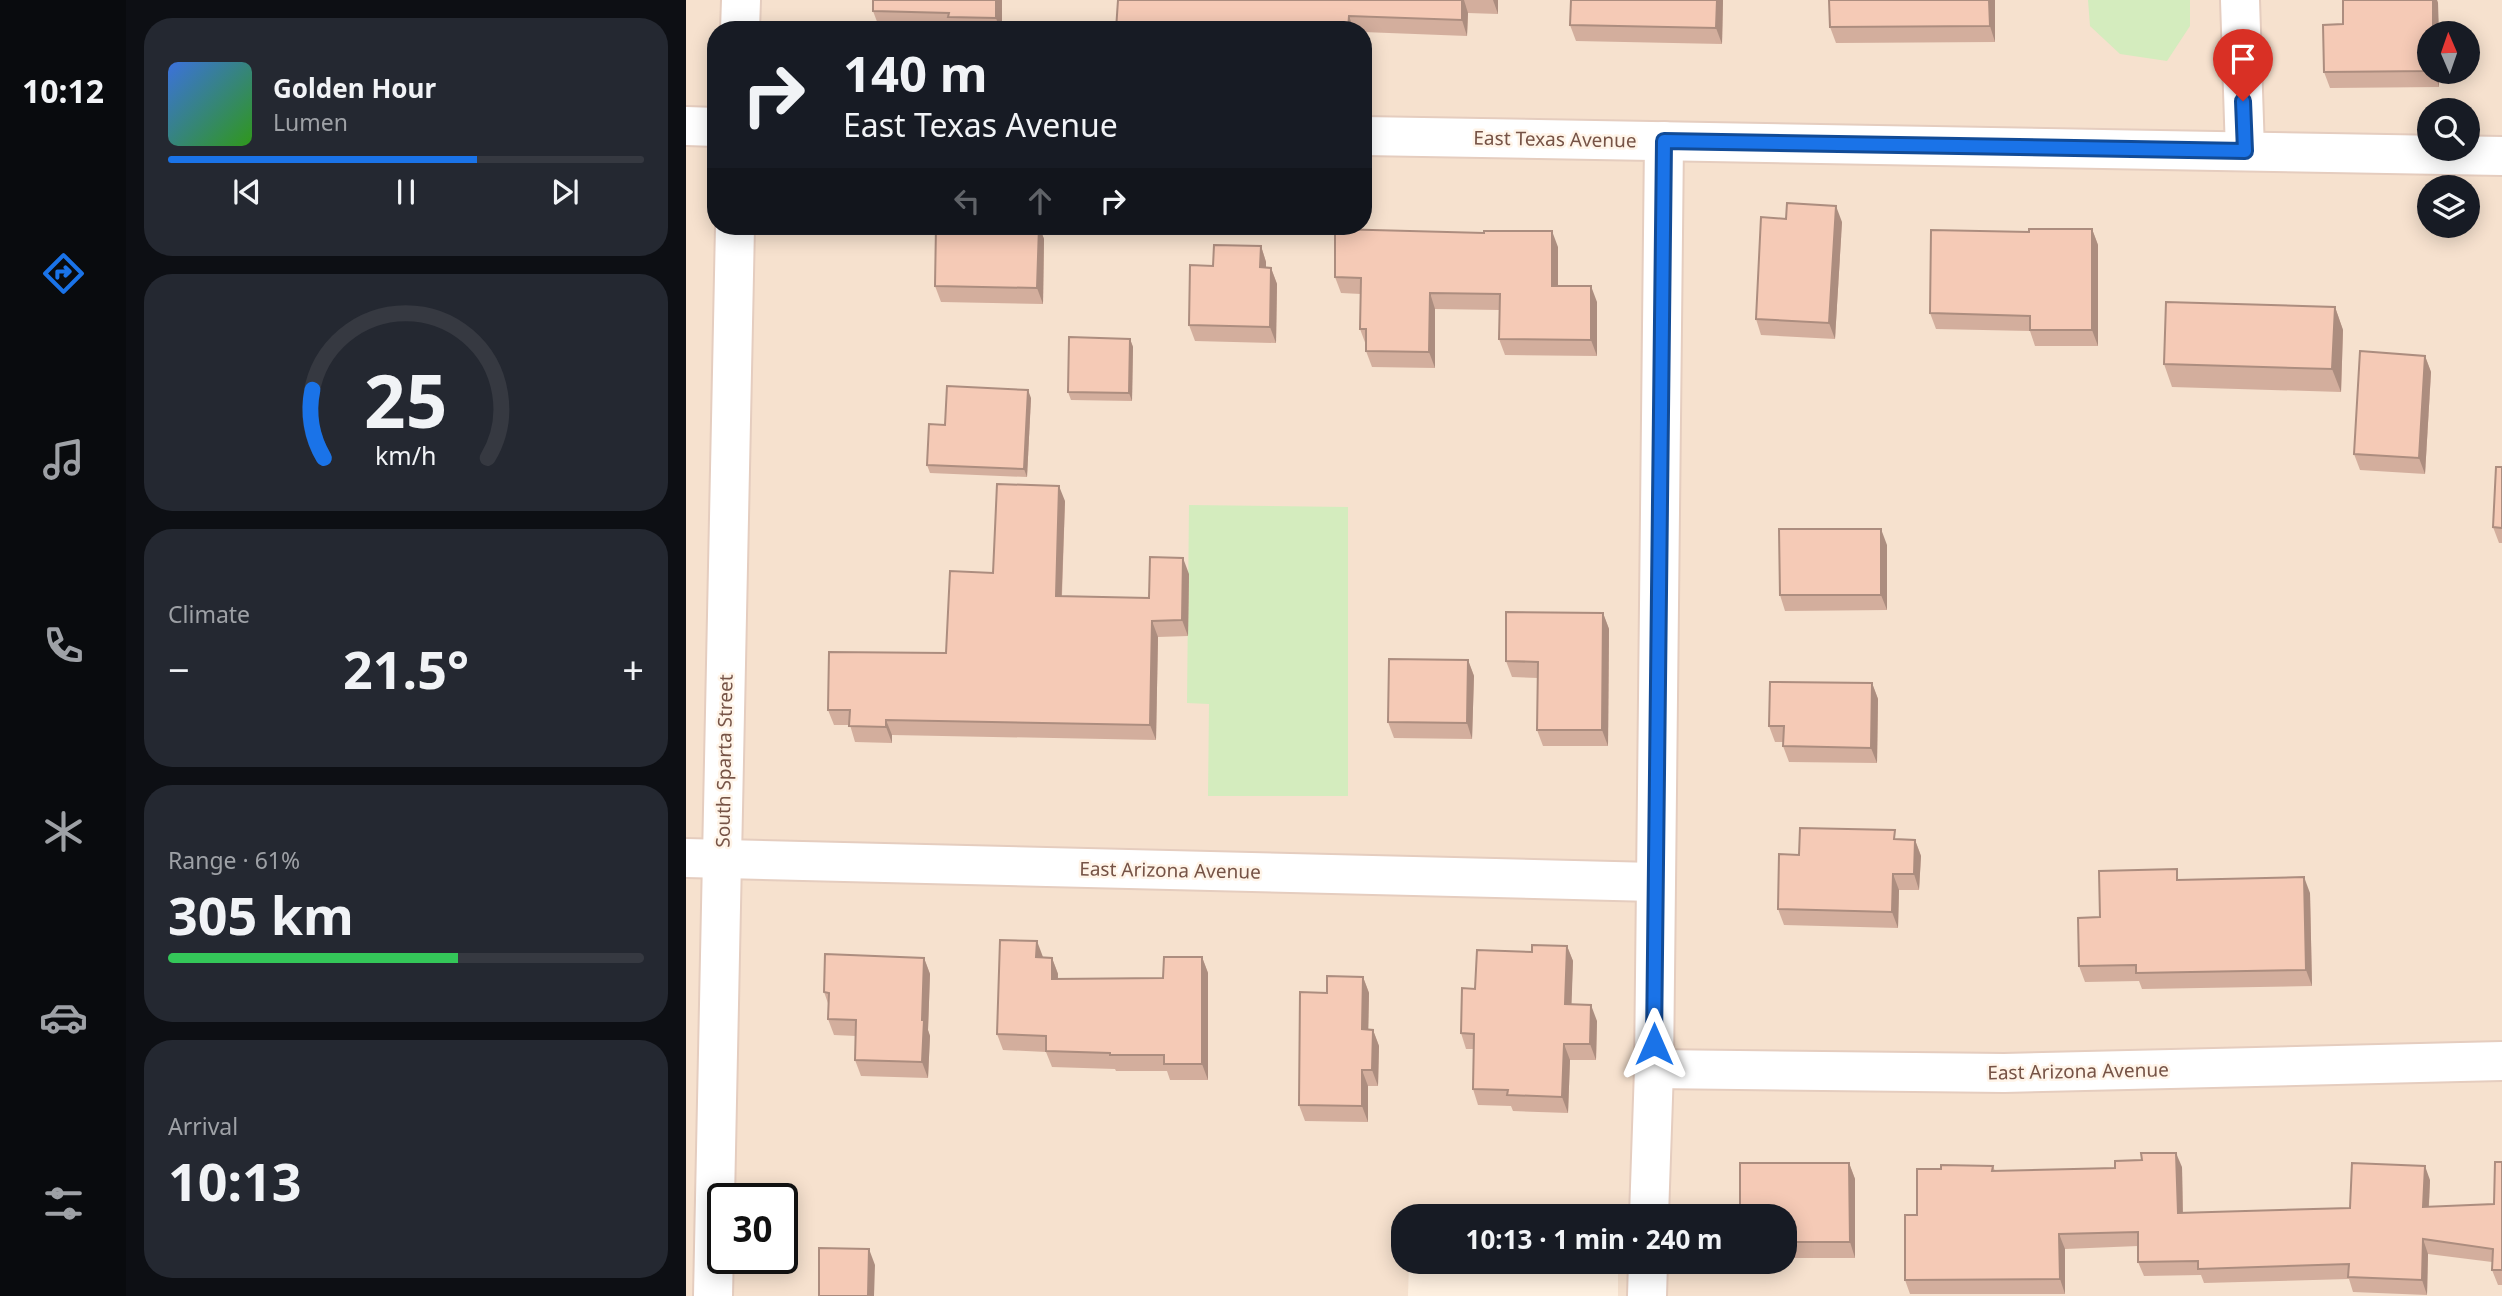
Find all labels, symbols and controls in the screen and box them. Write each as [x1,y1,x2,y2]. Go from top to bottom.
north arrow [2417,21,2480,84]
map controls [2417,21,2480,238]
pin [2213,29,2273,101]
text: 140 m [843,40,988,106]
icon: arrive [2224,40,2262,78]
icon: right [728,49,819,140]
text: 10:12 [22,69,104,112]
text: Golden Hour [273,70,436,106]
button: search [2417,98,2480,161]
text: East Texas Avenue [843,103,1118,146]
text: Lumen [273,106,348,138]
street label: East Texas Avenue [1473,125,1637,153]
icon: previous [228,173,266,211]
icon: pause [387,173,425,211]
icon: next [546,173,584,211]
button: layers [2417,175,2480,238]
icon: left [948,182,986,220]
icon: ahead [1021,182,1059,220]
icon: right [1094,182,1132,220]
icon: directions [39,249,88,298]
text: 25 [364,351,448,450]
icon: music [39,435,88,484]
text: km/h [375,438,437,472]
text: Climate [168,598,250,630]
icon: phone [39,621,88,670]
text: 21.5° [343,633,469,704]
text: − [168,643,190,695]
text: + [622,643,644,695]
street label: South Sparta Street [709,674,739,848]
icon: climate [39,807,88,856]
text: Range · 61% [168,844,300,876]
street label: East Arizona Avenue [1079,855,1261,885]
text: 305 km [168,879,354,950]
icon: car [39,993,88,1042]
position arrow [1617,1007,1691,1081]
street label: East Arizona Avenue [1987,1056,2169,1086]
text: Arrival [168,1110,238,1142]
text: 10:13 [168,1145,302,1216]
icon: filters [39,1179,88,1228]
speed limit sign: 30 [707,1183,798,1274]
text: 10:13 · 1 min · 240 m [1466,1221,1722,1257]

